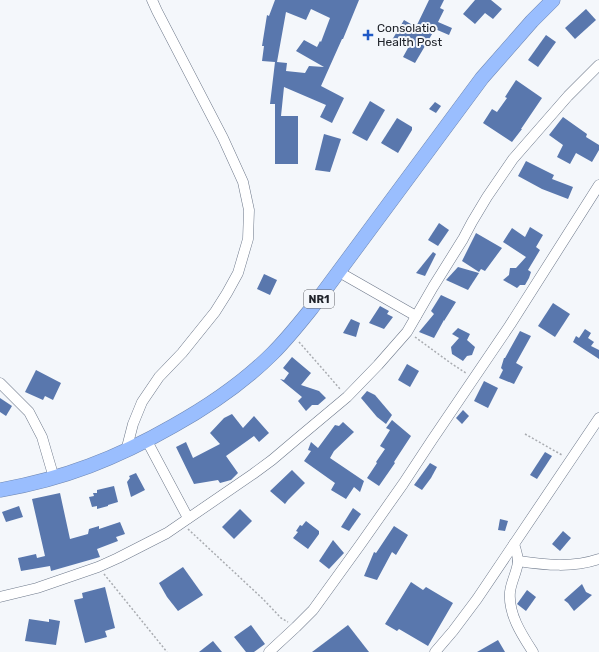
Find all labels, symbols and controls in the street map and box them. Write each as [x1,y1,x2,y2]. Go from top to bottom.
place label: Consolatio Health Post [377,21,442,49]
marker: Consolatio Health Post [362,29,374,41]
road number: NR1 [304,290,334,308]

